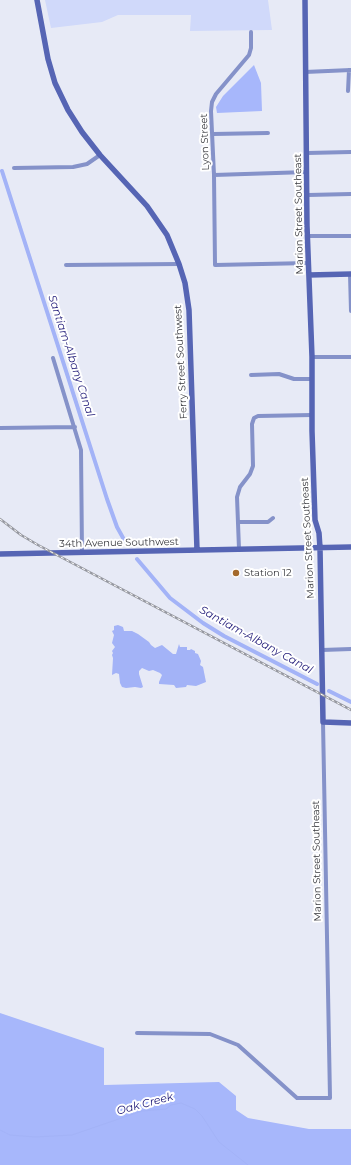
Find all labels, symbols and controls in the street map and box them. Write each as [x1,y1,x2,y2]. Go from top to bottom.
street label: Lyon Street [198,113,212,171]
street label: Marion Street Southeast [292,153,306,275]
water label: Santiam-Albany Canal [45,294,97,418]
street label: Ferry Street Southwest [172,305,190,419]
street label: Marion Street Southeast [299,477,317,599]
street label: 34th Avenue Southwest [59,536,179,550]
place label: Station 12 [244,567,292,579]
marker: Station 12 [231,568,241,578]
water label: Santiam-Albany Canal [197,603,315,677]
street label: Marion Street Southeast [310,800,324,922]
water label: Oak Creek [115,1090,175,1118]

